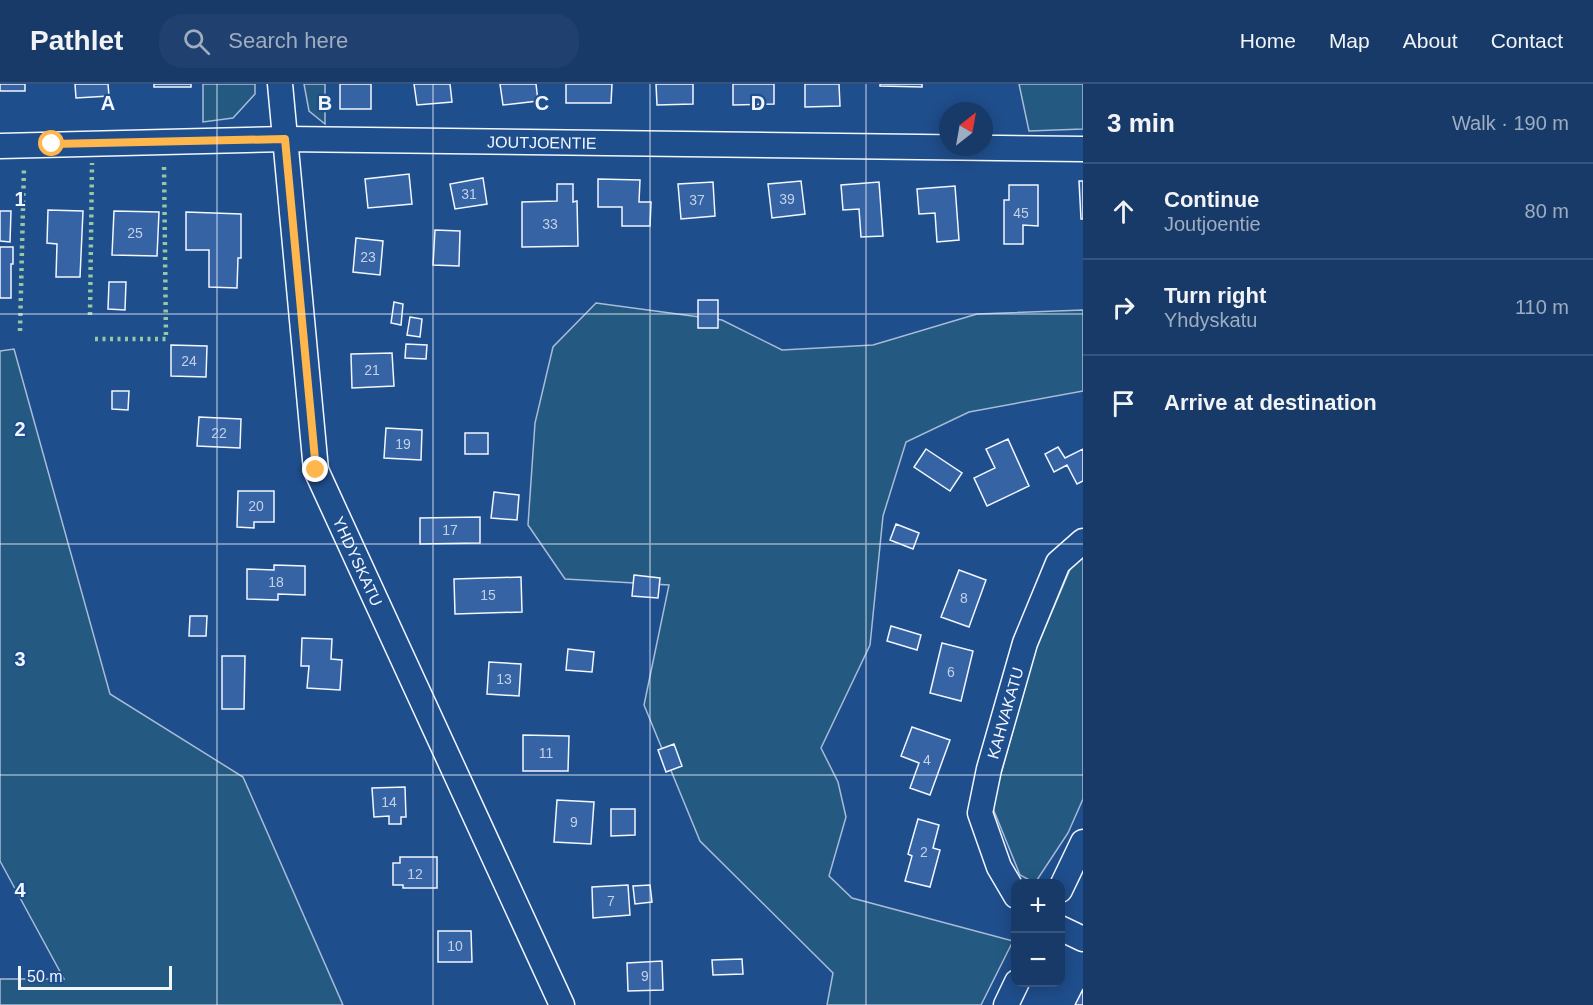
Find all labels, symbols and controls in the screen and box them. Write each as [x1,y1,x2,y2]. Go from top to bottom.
search box [159,14,579,68]
text: Pathlet [30,25,123,56]
icon: search [180,25,213,58]
text: Search here [228,28,348,53]
text: Home [1240,29,1296,52]
text: Map [1329,29,1370,52]
text: About [1403,29,1458,52]
text: Contact [1491,29,1563,52]
text: A [101,92,115,114]
text: B [318,92,332,114]
text: C [535,92,549,114]
text: D [751,92,765,114]
north arrow [939,102,993,156]
text: 3 min [1107,108,1175,138]
text: Walk · 190 m [1452,112,1569,134]
route start [38,130,64,156]
street label: JOUTJOENTIE [487,133,597,151]
house number: 31 [461,186,477,202]
text: Continue [1164,187,1259,212]
text: 1 [14,188,26,210]
house number: 39 [779,191,795,207]
house number: 37 [689,192,705,208]
icon: ahead [1107,195,1140,228]
text: 80 m [1525,200,1569,222]
house number: 45 [1013,205,1029,221]
text: Joutjoentie [1164,213,1261,235]
house number: 33 [542,216,558,232]
house number: 25 [127,225,143,241]
house number: 23 [360,249,376,265]
text: Turn right [1164,283,1266,308]
icon: right [1107,291,1140,324]
text: 110 m [1515,296,1569,318]
text: Yhdyskatu [1164,309,1257,331]
house number: 24 [181,353,197,369]
house number: 21 [364,362,380,378]
icon: arrive [1107,387,1140,420]
text: Arrive at destination [1164,390,1377,415]
text: 2 [14,418,26,440]
house number: 22 [211,425,227,441]
house number: 19 [395,436,411,452]
route end [302,456,328,482]
house number: 20 [248,498,264,514]
street label: YHDYSKATU [330,514,386,609]
house number: 17 [442,522,458,538]
house number: 18 [268,574,284,590]
house number: 15 [480,587,496,603]
house number: 8 [960,590,968,606]
text: 3 [14,648,26,670]
house number: 6 [947,664,955,680]
street label: KAHVAKATU [984,665,1026,761]
house number: 13 [496,671,512,687]
house number: 11 [539,745,553,761]
house number: 4 [923,752,931,768]
house number: 14 [381,794,397,810]
house number: 9 [570,814,578,830]
house number: 2 [920,844,928,860]
house number: 12 [407,866,423,882]
text: 4 [14,879,26,901]
map controls [1011,879,1065,987]
button: + [1011,879,1065,933]
house number: 7 [607,893,615,909]
button: − [1011,933,1065,987]
house number: 10 [447,938,463,954]
scale bar [18,963,172,990]
text: 50 m [27,968,63,985]
house number: 9 [641,968,649,984]

